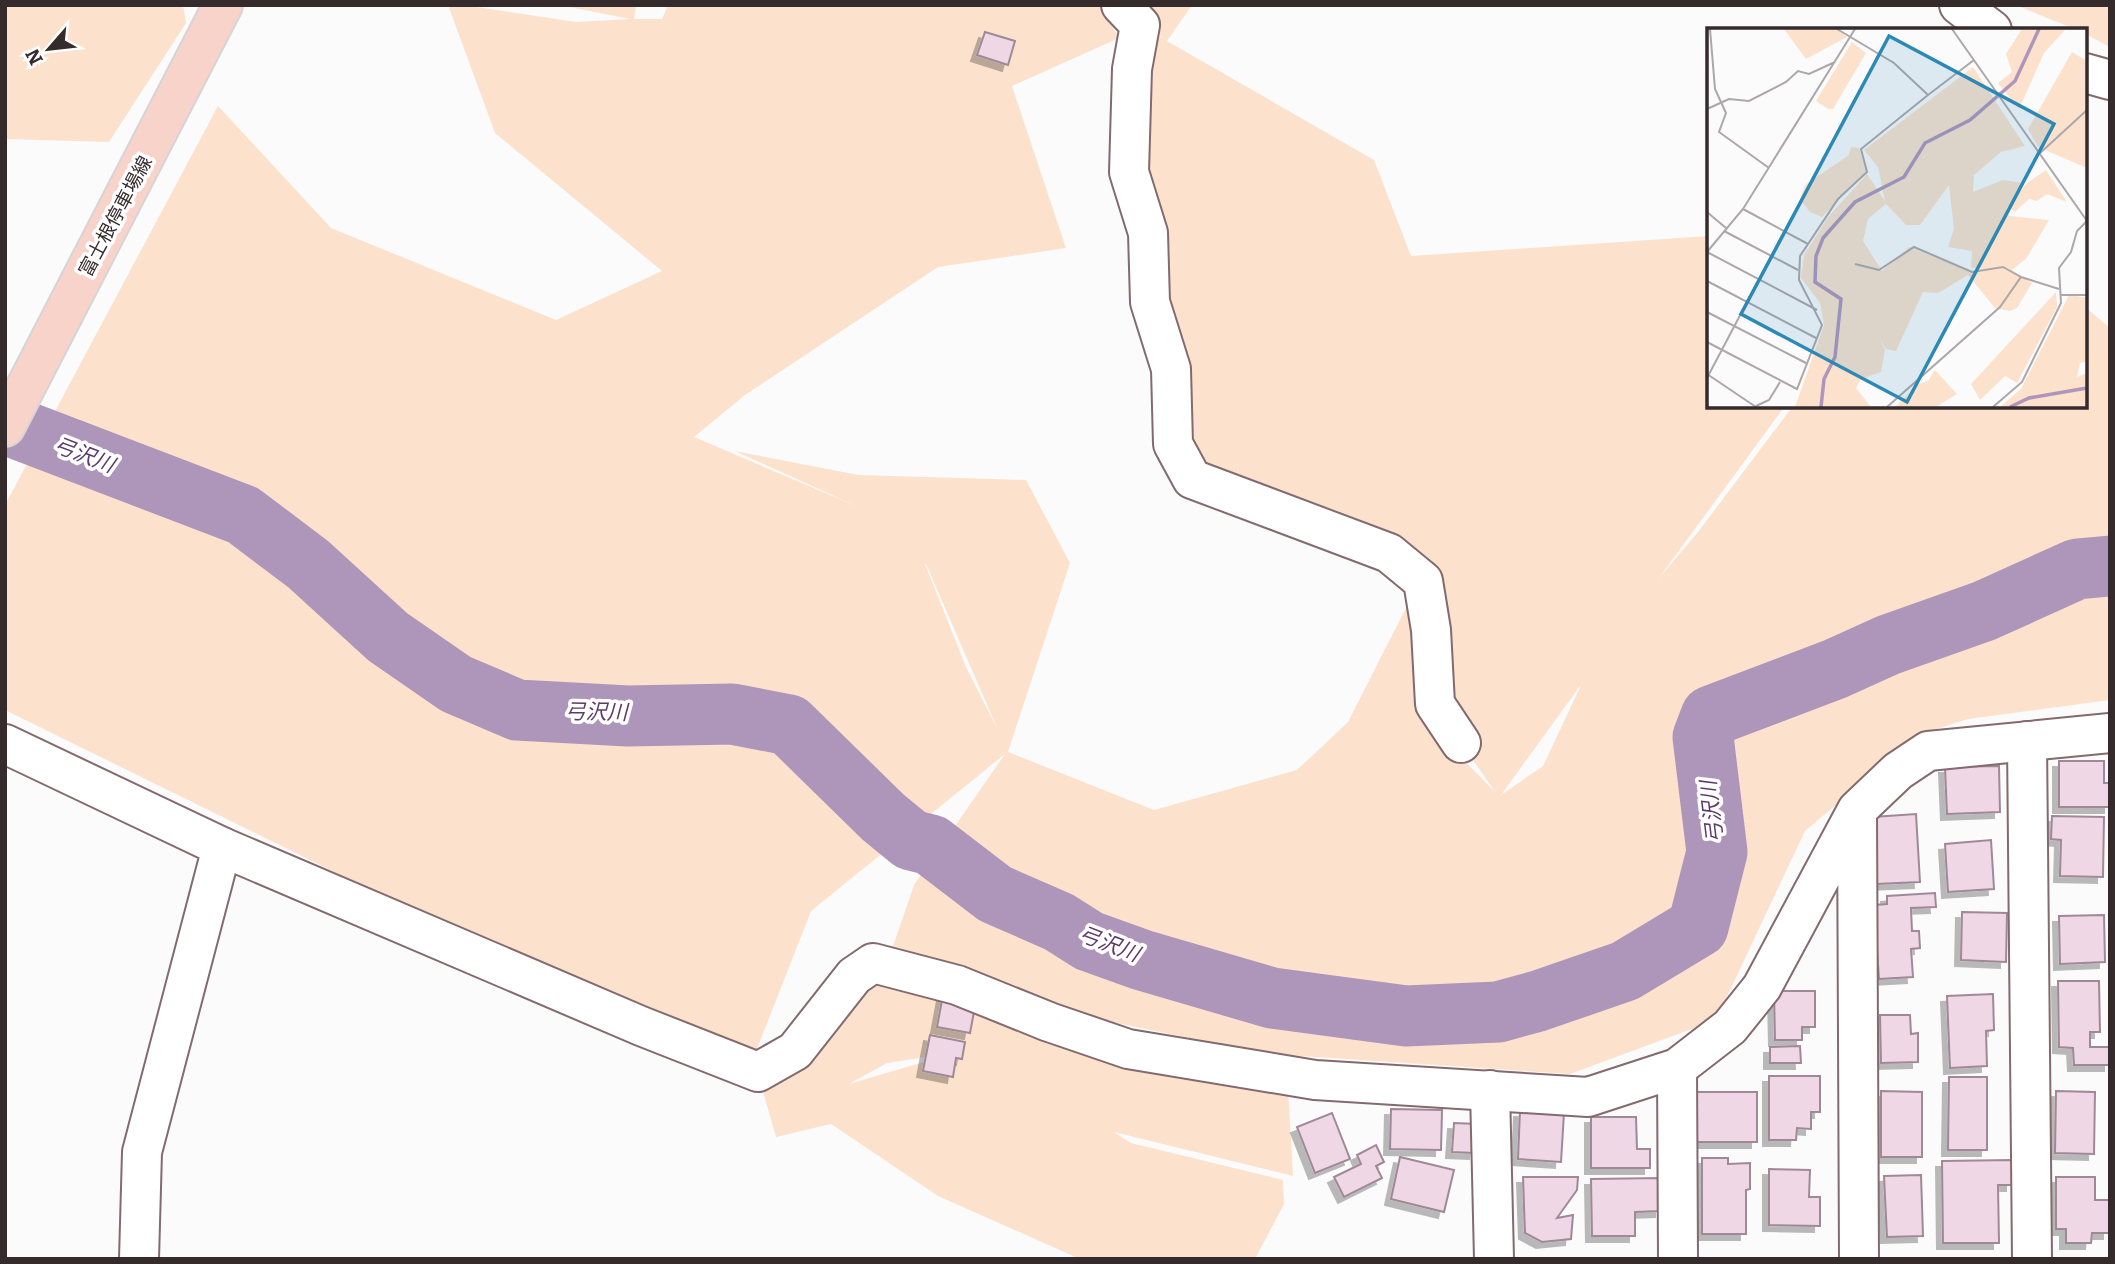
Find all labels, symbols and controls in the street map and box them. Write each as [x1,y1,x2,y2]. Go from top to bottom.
north arrow [14,14,84,84]
inset map [1707,28,2087,408]
text: N [21,45,48,69]
street label: 富士根停車場線 [74,152,157,280]
water label: 弓沢川 [50,432,120,479]
water label: 弓沢川 [564,698,630,726]
water label: 弓沢川 [1695,777,1729,845]
water label: 弓沢川 [1075,921,1145,968]

